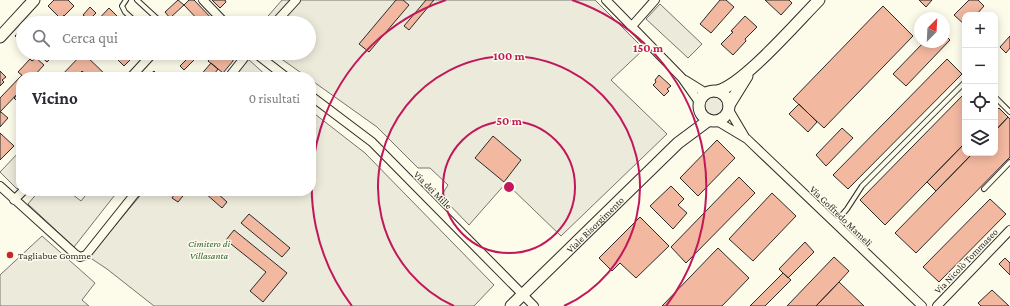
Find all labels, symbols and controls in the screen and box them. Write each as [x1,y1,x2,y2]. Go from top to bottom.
north arrow [914,12,950,48]
map controls [962,12,998,156]
button: + [962,12,998,48]
search box [16,16,316,60]
icon: search [30,27,52,49]
text: Cerca qui [62,30,118,46]
text: 150 m [633,41,664,55]
button: − [962,48,998,84]
text: 100 m [493,49,526,63]
button: locate [962,84,998,120]
text: Vicino [32,89,78,108]
text: 0 risultati [249,91,300,106]
text: 50 m [496,114,523,128]
button: layers [962,120,998,156]
street label: Via dei Mille [412,169,455,212]
centre of rings [502,180,516,194]
street label: Via Goffredo Mameli [808,183,875,249]
street label: Viale Risorgimento [564,194,626,255]
street label: Via Nicolò Tommaseo [932,226,1000,296]
park label: Cimitero di Villasanta [188,238,230,261]
marker: Tagliabue Gomme [5,250,15,260]
place label: Tagliabue Gomme [18,250,92,261]

